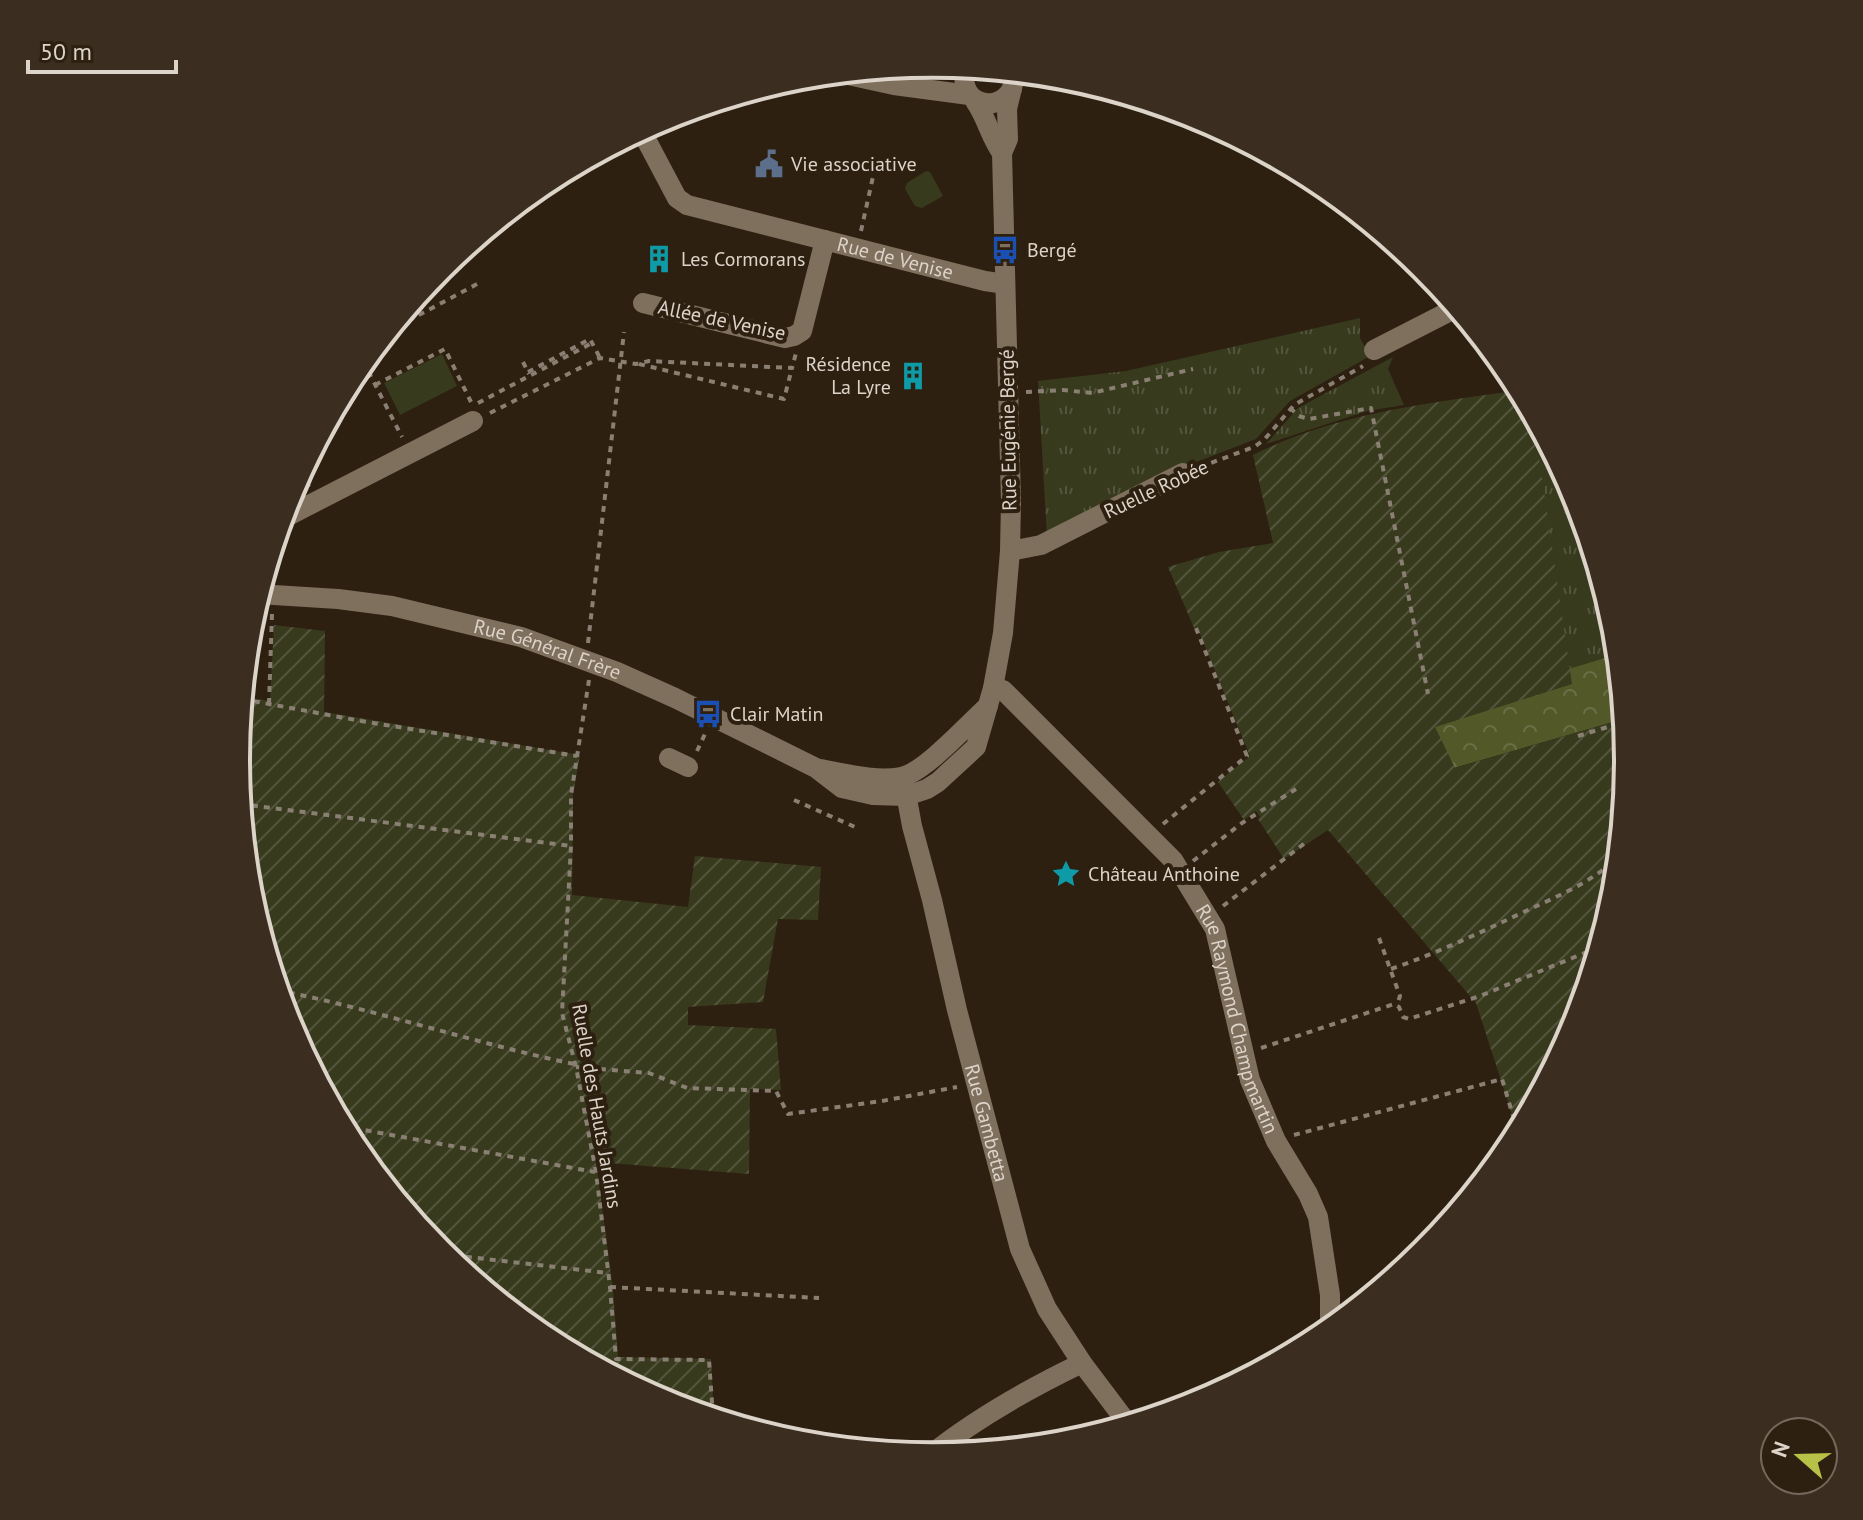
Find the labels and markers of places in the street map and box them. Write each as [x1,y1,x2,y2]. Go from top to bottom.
public building icon: Vie associative [754,149,784,179]
place label: Vie associative [790,151,917,177]
bus stop icon: Bergé [990,235,1020,265]
place label: Bergé [1027,237,1077,263]
building icon: Les Cormorans [644,244,674,274]
place label: Les Cormorans [681,246,805,272]
place label: Résidence La Lyre [806,351,891,400]
building icon: Résidence La Lyre [898,361,928,391]
bus stop icon: Clair Matin [693,699,723,729]
place label: Clair Matin [730,701,824,727]
place icon: Château Anthoine [1051,859,1081,889]
place label: Château Anthoine [1088,861,1240,887]

